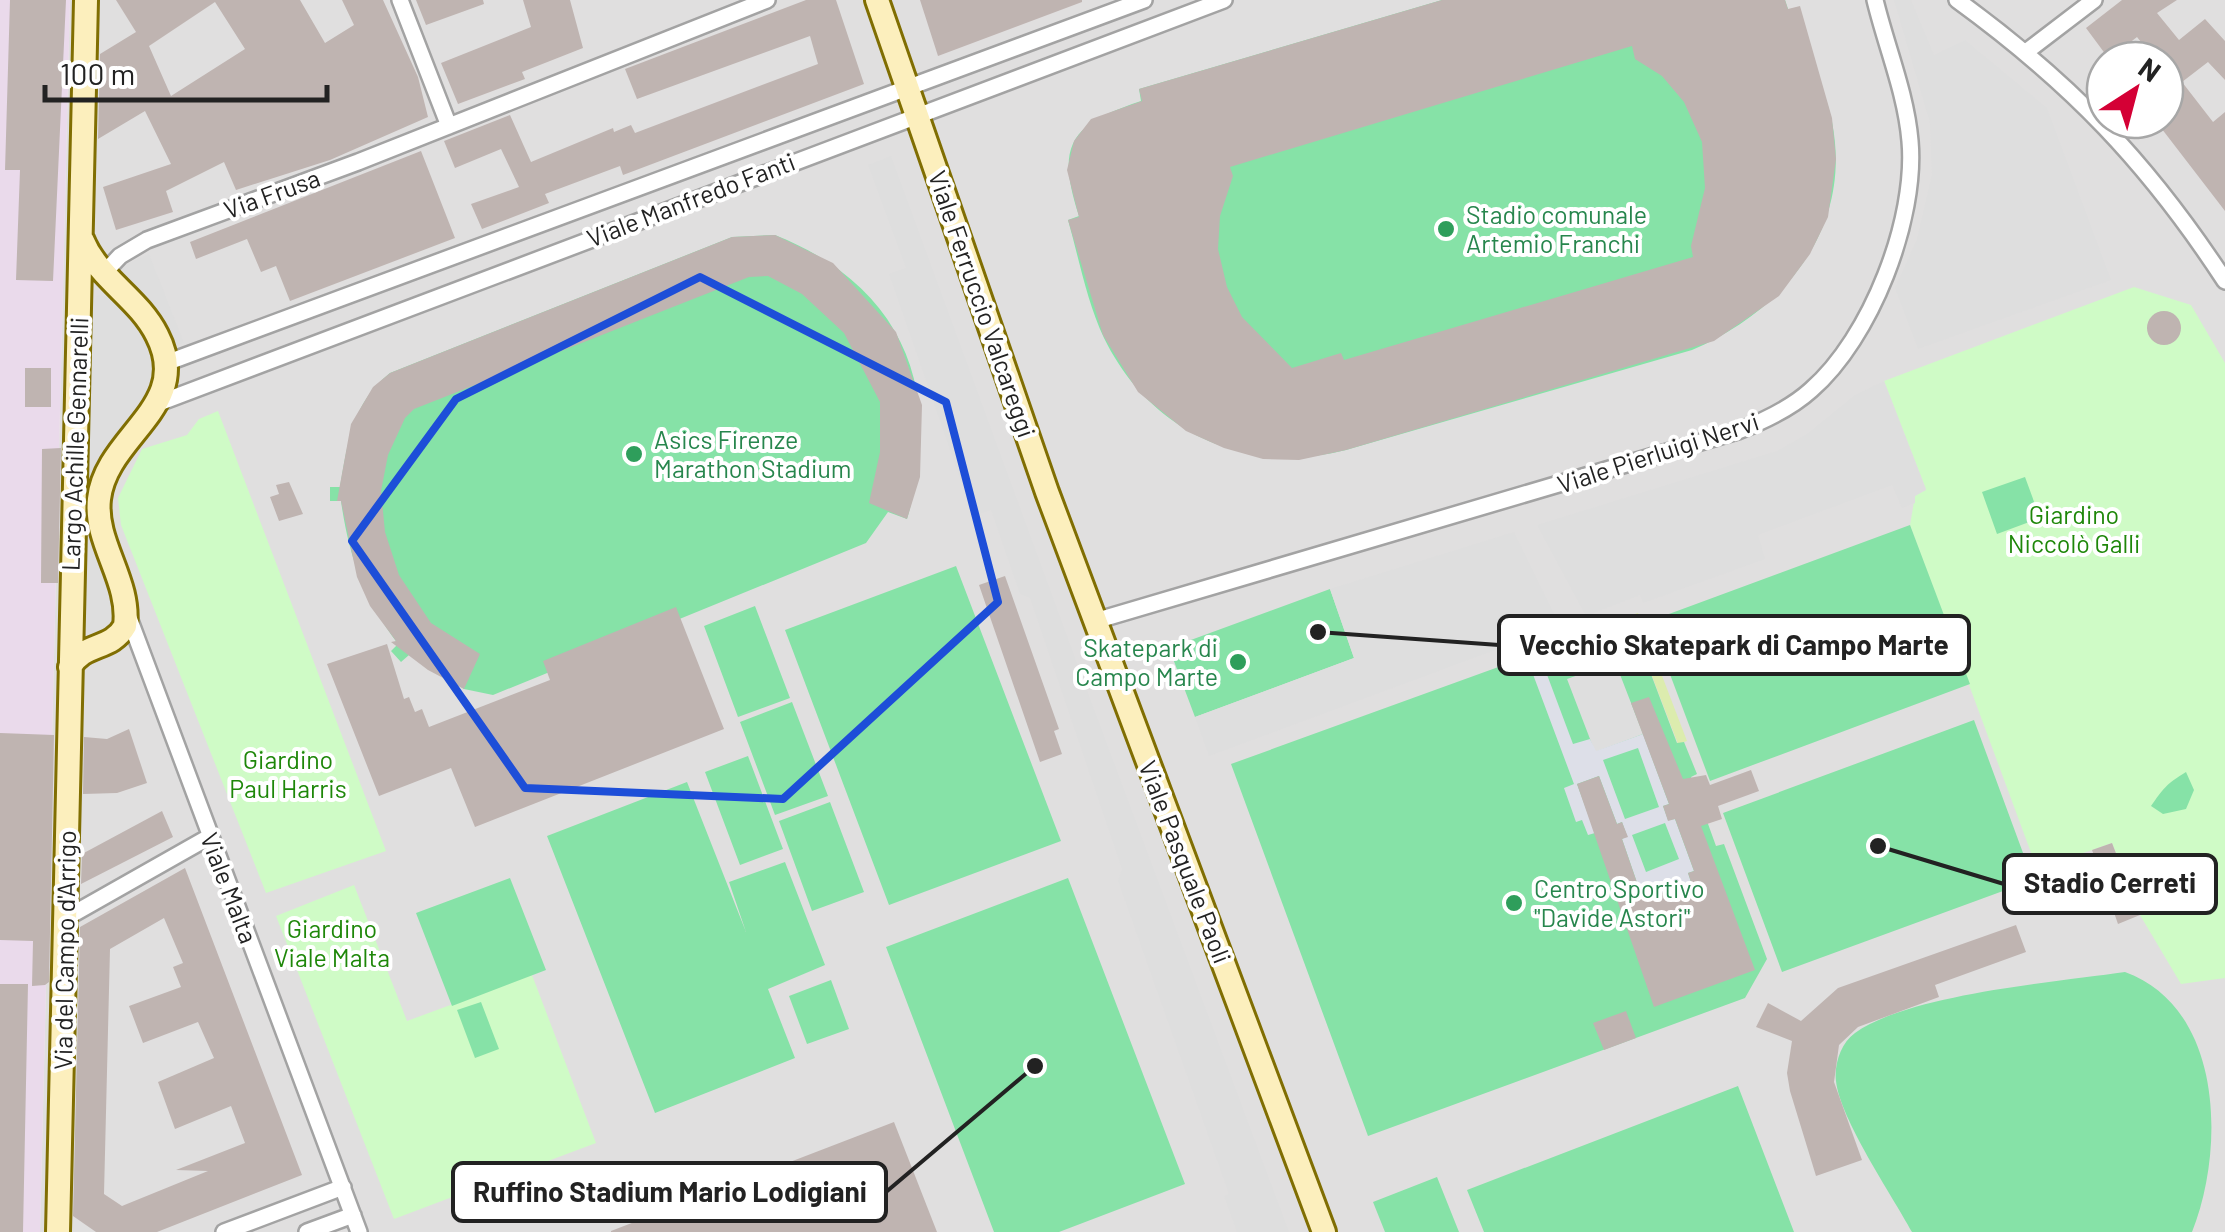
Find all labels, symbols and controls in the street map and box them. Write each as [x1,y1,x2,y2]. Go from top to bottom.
scale bar [45,40,328,102]
north arrow [2085,40,2185,140]
text: N [2133,50,2168,88]
text: 100 m [60,55,135,91]
street label: Viale Manfredo Fanti [582,146,799,253]
street label: Via Frusa [220,162,324,224]
street label: Viale Ferruccio Valcareggi [923,166,1043,441]
place label: Stadio comunale Artemio Franchi [1466,199,1647,258]
marker: Stadio comunale Artemio Franchi [1435,218,1457,240]
street label: Largo Achille Gennarelli [55,317,93,571]
street label: Viale Pierluigi Nervi [1553,405,1762,499]
place label: Asics Firenze Marathon Stadium [654,424,851,483]
marker: Asics Firenze Marathon Stadium [623,443,645,465]
park label: Giardino Niccolò Galli [2008,499,2140,558]
callout: Vecchio Skatepark di Campo Marte [1499,616,1969,674]
text: Vecchio Skatepark di Campo Marte [1519,627,1949,661]
place label: Skatepark di Campo Marte [1075,632,1218,691]
marker: Skatepark di Campo Marte [1227,651,1249,673]
park label: Giardino Paul Harris [229,744,347,803]
street label: Viale Pasquale Paoli [1133,756,1238,967]
street label: Viale Malta [195,828,265,947]
street label: Via del Campo d'Arrigo [47,830,81,1070]
callout: Stadio Cerreti [2004,855,2216,913]
text: Stadio Cerreti [2024,865,2196,899]
place label: Centro Sportivo "Davide Astori" [1534,873,1705,932]
marker: Centro Sportivo "Davide Astori" [1503,892,1525,914]
park label: Giardino Viale Malta [274,913,390,972]
callout: Ruffino Stadium Mario Lodigiani [453,1163,886,1221]
text: Ruffino Stadium Mario Lodigiani [473,1174,867,1208]

